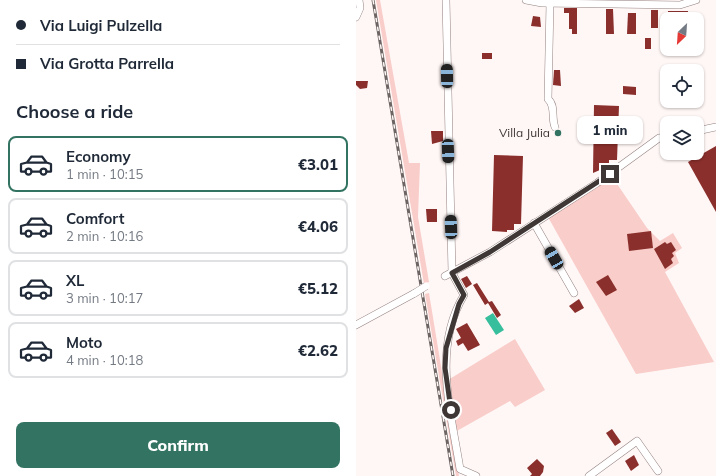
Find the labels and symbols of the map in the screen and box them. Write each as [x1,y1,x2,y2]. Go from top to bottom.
north arrow [660,12,704,56]
car [441,64,453,88]
callout: 1 min [577,116,643,144]
place label: Villa Julia [499,125,550,140]
marker: Villa Julia [553,128,563,138]
car [442,139,454,163]
route end [601,165,619,183]
car [445,215,457,239]
car [543,245,565,271]
route start [442,401,460,419]

